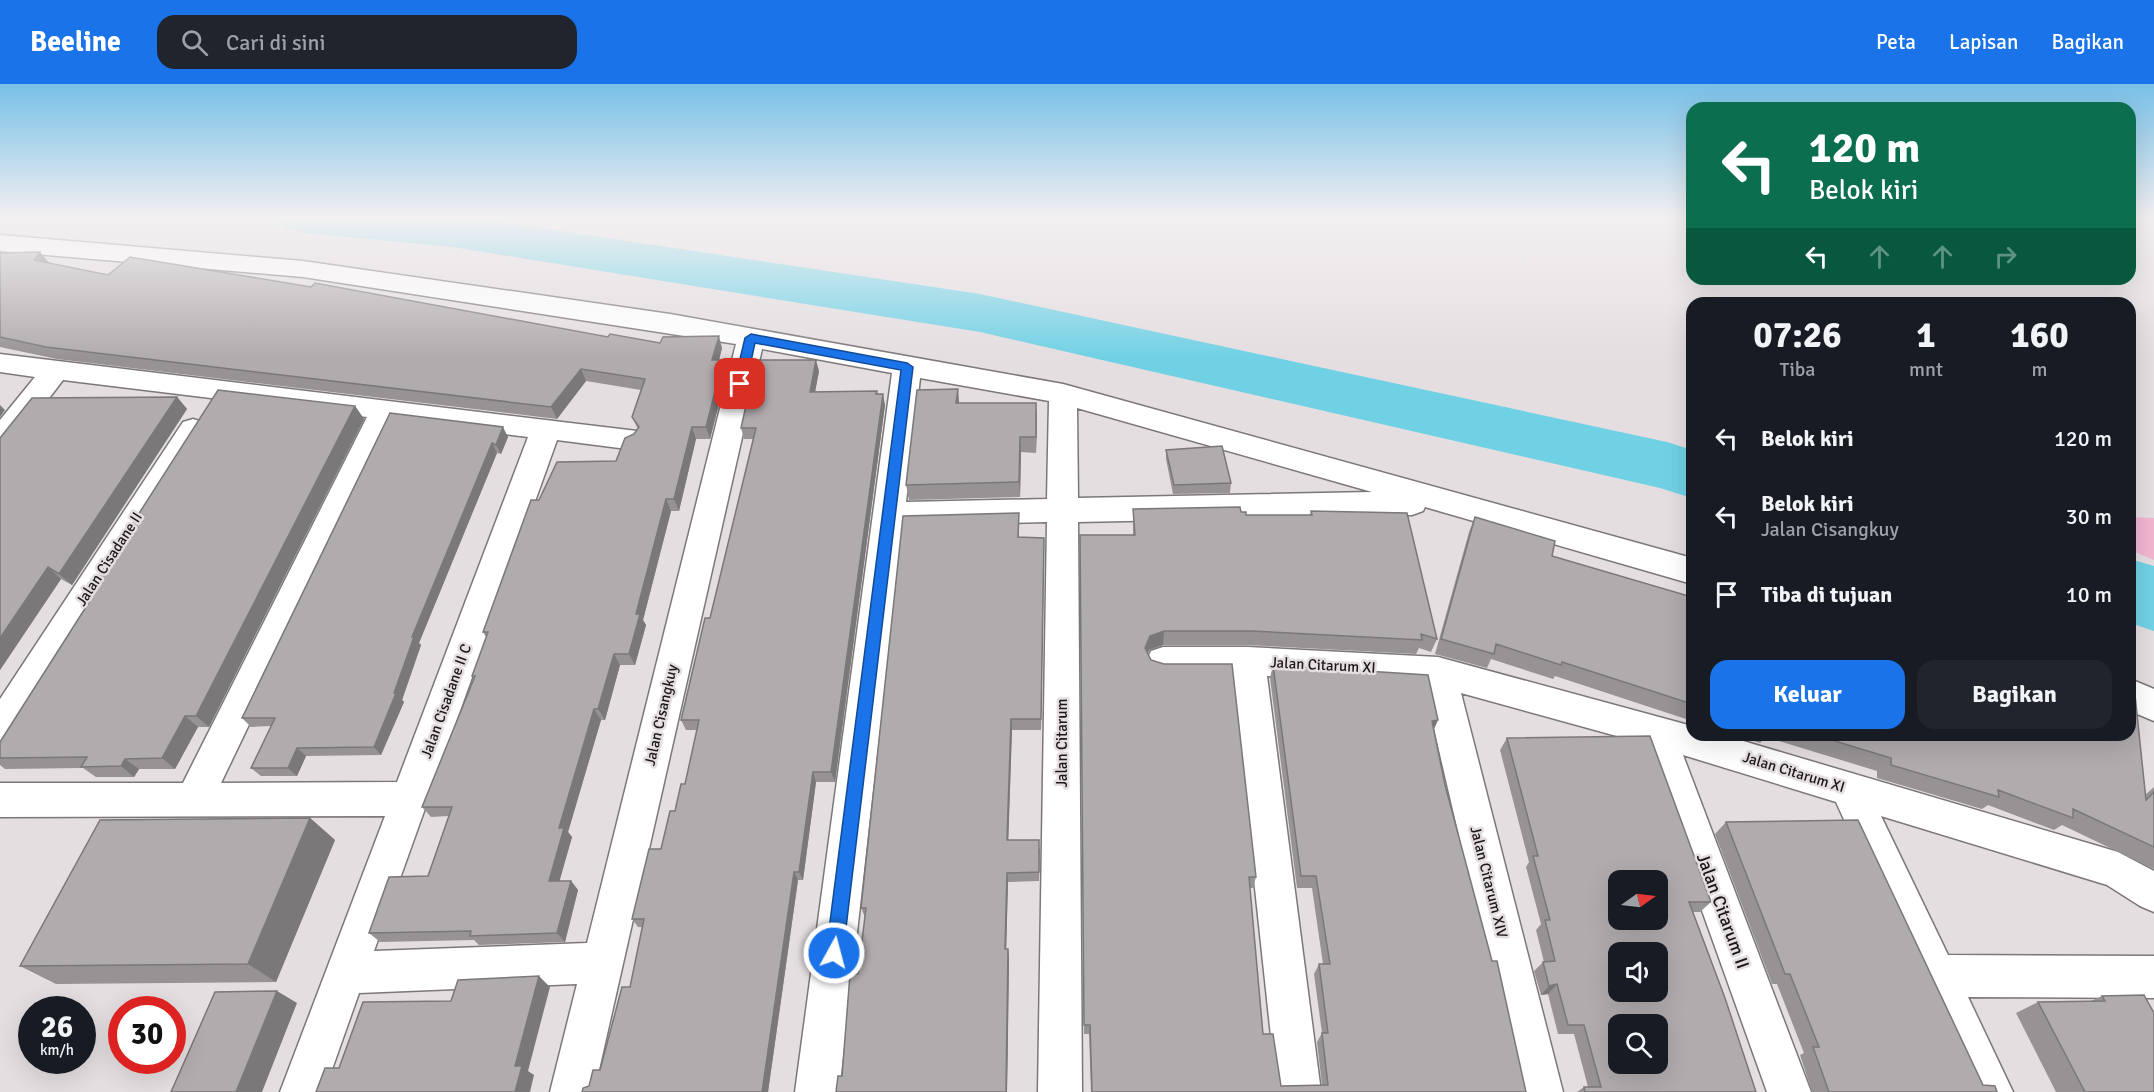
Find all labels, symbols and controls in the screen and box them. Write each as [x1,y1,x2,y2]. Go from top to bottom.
search box [157,15,577,69]
text: Beeline [30,25,121,59]
icon: search [178,26,211,59]
text: Cari di sini [226,29,326,56]
text: Peta [1876,29,1916,55]
text: Lapisan [1949,29,2018,55]
text: Bagikan [2051,29,2124,55]
text: 120 m [1809,123,1920,174]
icon: left [1710,126,1788,204]
text: Belok kiri [1809,174,1918,207]
icon: left [1800,240,1833,273]
icon: ahead [1863,240,1896,273]
icon: ahead [1926,240,1959,273]
icon: right [1989,240,2022,273]
text: 07:26 [1753,313,1842,358]
text: 1 [1916,313,1936,358]
text: 160 [2010,313,2069,358]
text: Tiba [1780,357,1816,382]
text: mnt [1909,357,1943,382]
text: m [2032,357,2047,382]
pin [714,358,765,409]
icon: arrive [723,367,756,400]
icon: left [1710,422,1743,455]
text: Belok kiri [1761,425,1854,452]
text: 120 m [2054,425,2112,452]
text: Belok kiri [1761,490,1854,517]
icon: left [1710,500,1743,533]
text: 30 m [2066,503,2112,530]
street label: Jalan Cisadane II [72,509,146,609]
text: Jalan Cisangkuy [1761,517,1899,542]
icon: arrive [1710,578,1743,611]
text: Tiba di tujuan [1761,581,1892,608]
text: 10 m [2066,581,2112,608]
street label: Jalan Cisadane II C [417,641,475,761]
street label: Jalan Citarum XI [1270,653,1376,677]
button: Keluar [1710,660,1905,729]
button: Bagikan [1917,660,2112,729]
street label: Jalan Cisangkuy [641,663,681,767]
street label: Jalan Citarum [1053,698,1071,788]
street label: Jalan Citarum XI [1741,748,1847,796]
street label: Jalan Citarum XIV [1466,824,1512,940]
street label: Jalan Citarum II [1692,850,1754,972]
north arrow [1608,870,1668,930]
map controls [1608,870,1668,1074]
position arrow [802,921,866,985]
button: sound [1608,942,1668,1002]
speed limit sign: 30 [108,996,186,1074]
text: 26 [41,1009,73,1046]
button: search [1608,1014,1668,1074]
text: km/h [40,1041,74,1059]

